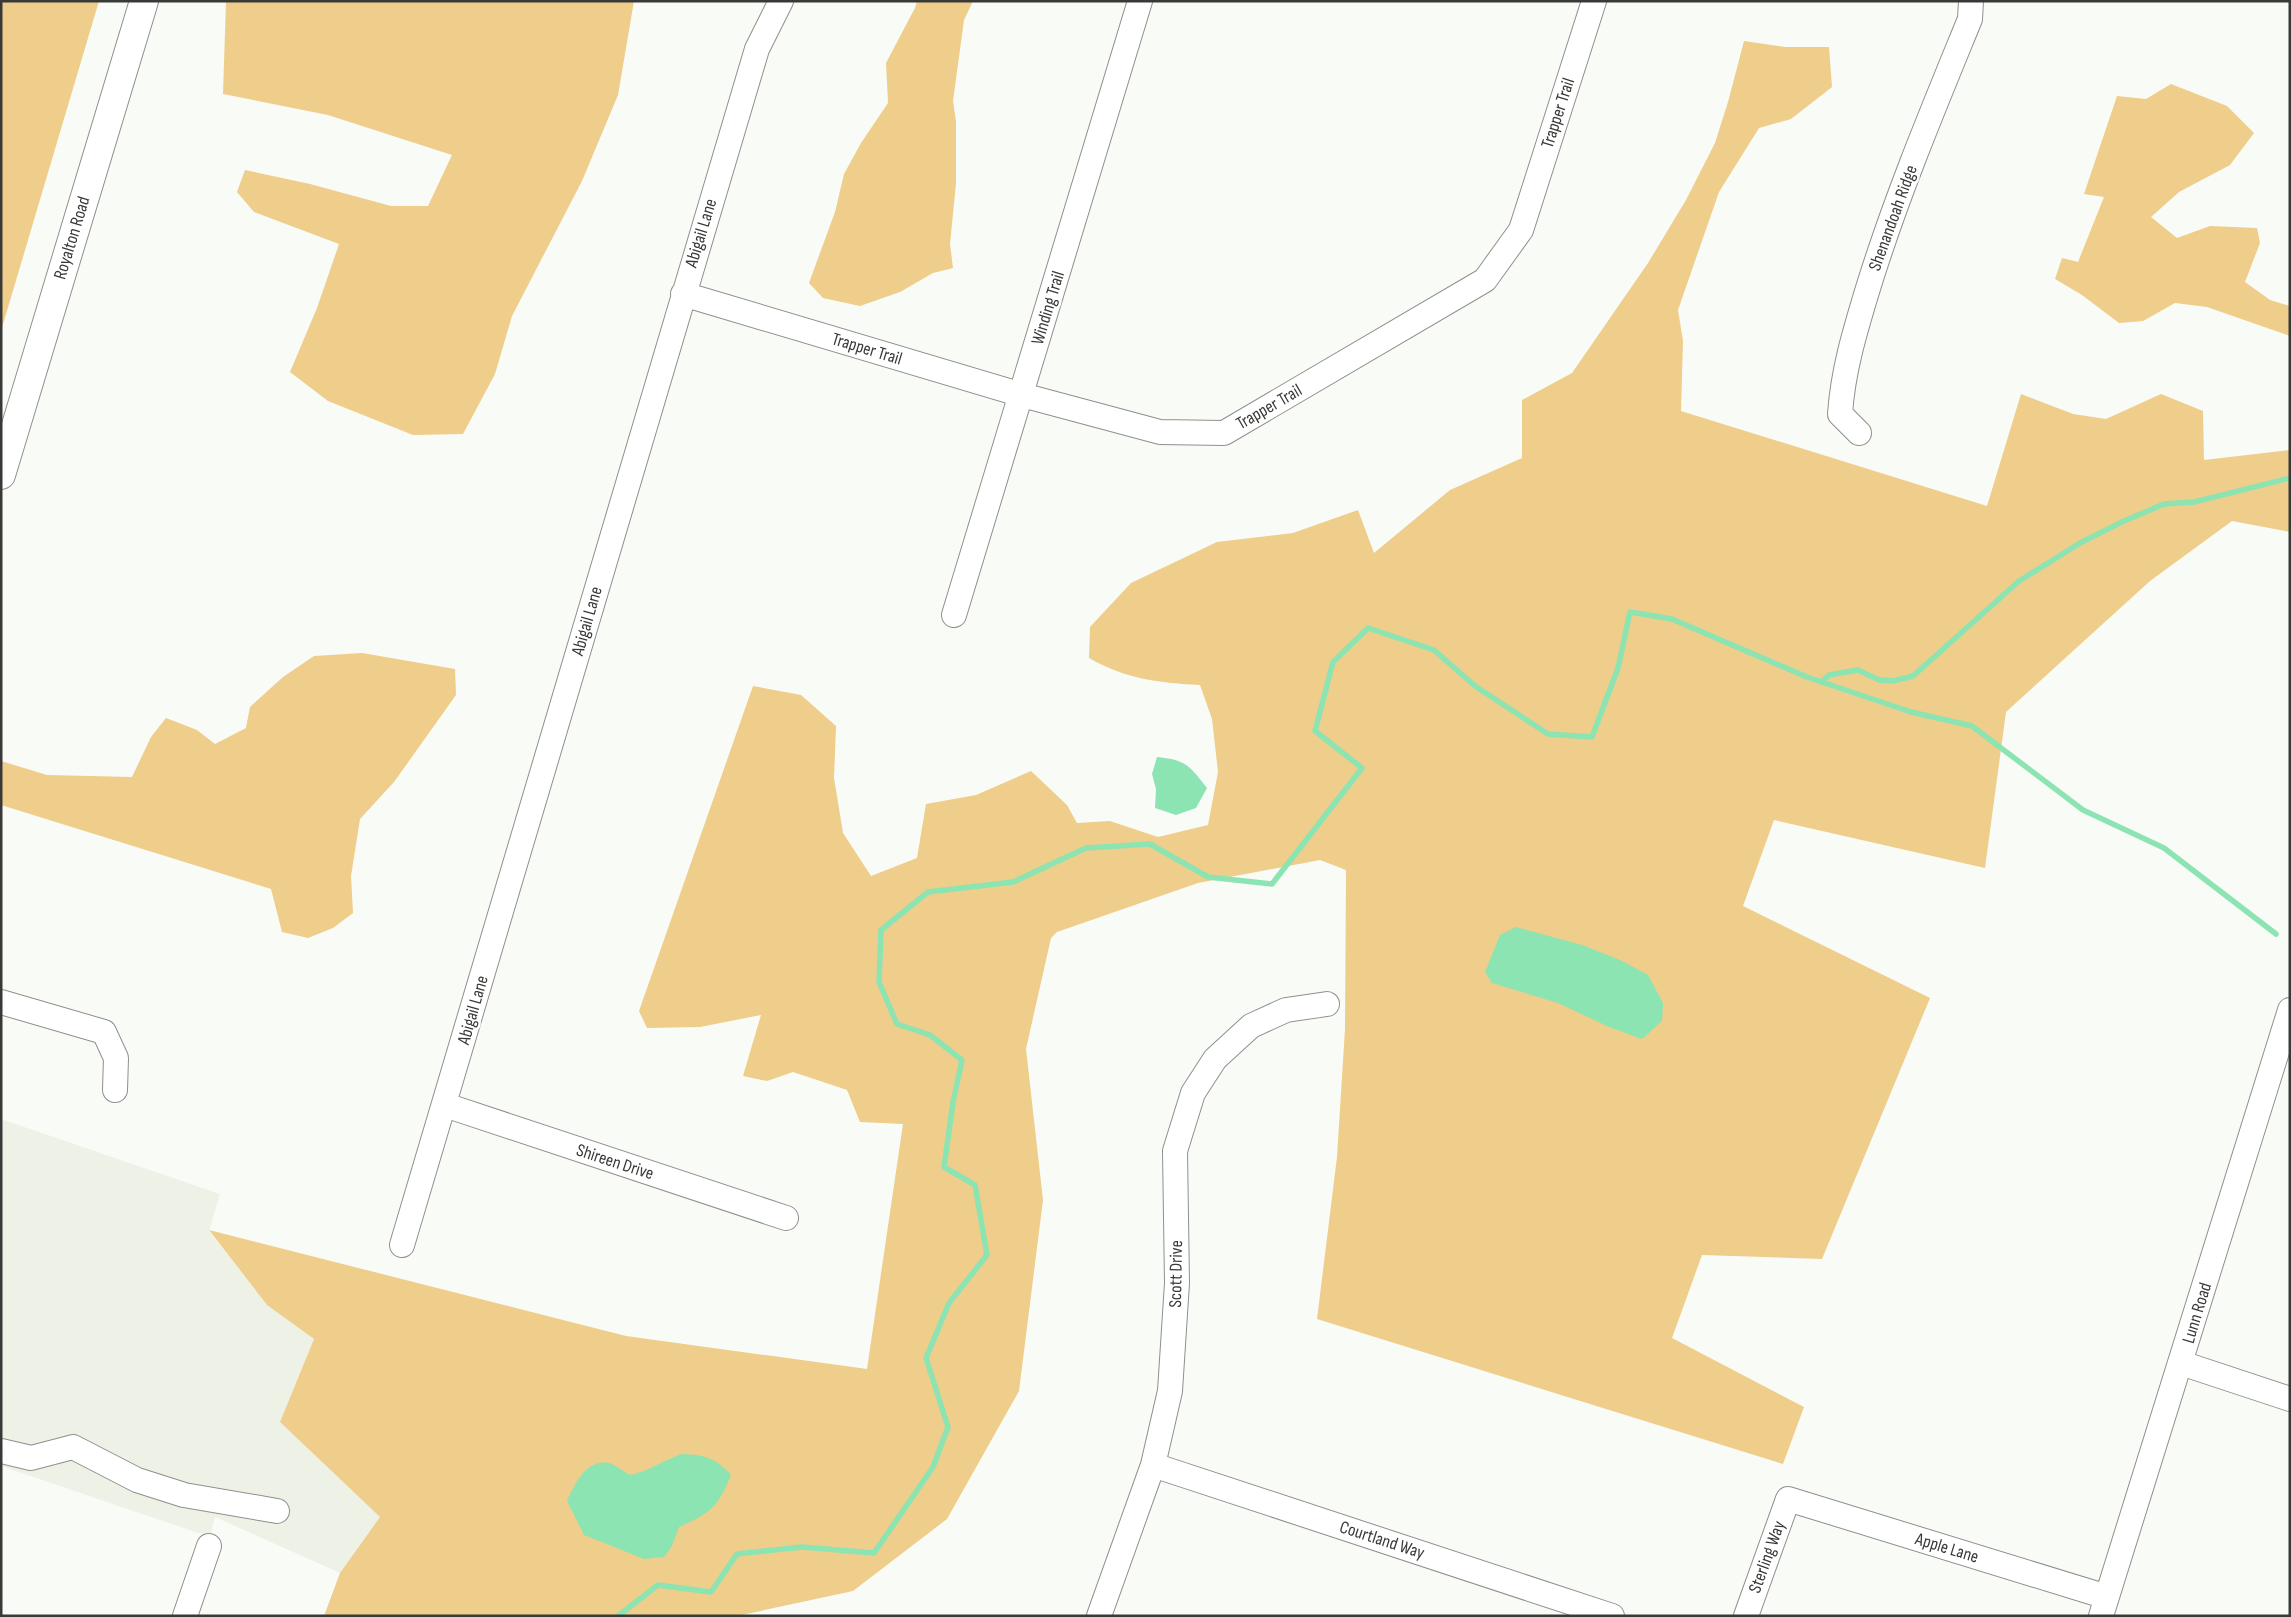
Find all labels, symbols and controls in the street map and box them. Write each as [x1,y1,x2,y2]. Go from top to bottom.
street label: Trapper Trail [1537,75,1579,151]
street label: Shenandoah Ridge [1864,162,1922,274]
street label: Royalton Road [49,194,95,282]
street label: Abigail Lane [680,196,721,271]
street label: Winding Trail [1027,269,1069,347]
street label: Trapper Trail [829,328,905,370]
street label: Trapper Trail [1232,380,1306,434]
street label: Abigail Lane [567,584,607,659]
street label: Abigail Lane [453,973,493,1048]
street label: Shireen Drive [574,1140,656,1184]
street label: Scott Drive [1165,1240,1187,1308]
street label: Lunn Road [2178,1280,2216,1346]
street label: Courtland Way [1337,1516,1427,1564]
street label: Sterling Way [1744,1518,1790,1596]
street label: Apple Lane [1912,1528,1981,1568]

